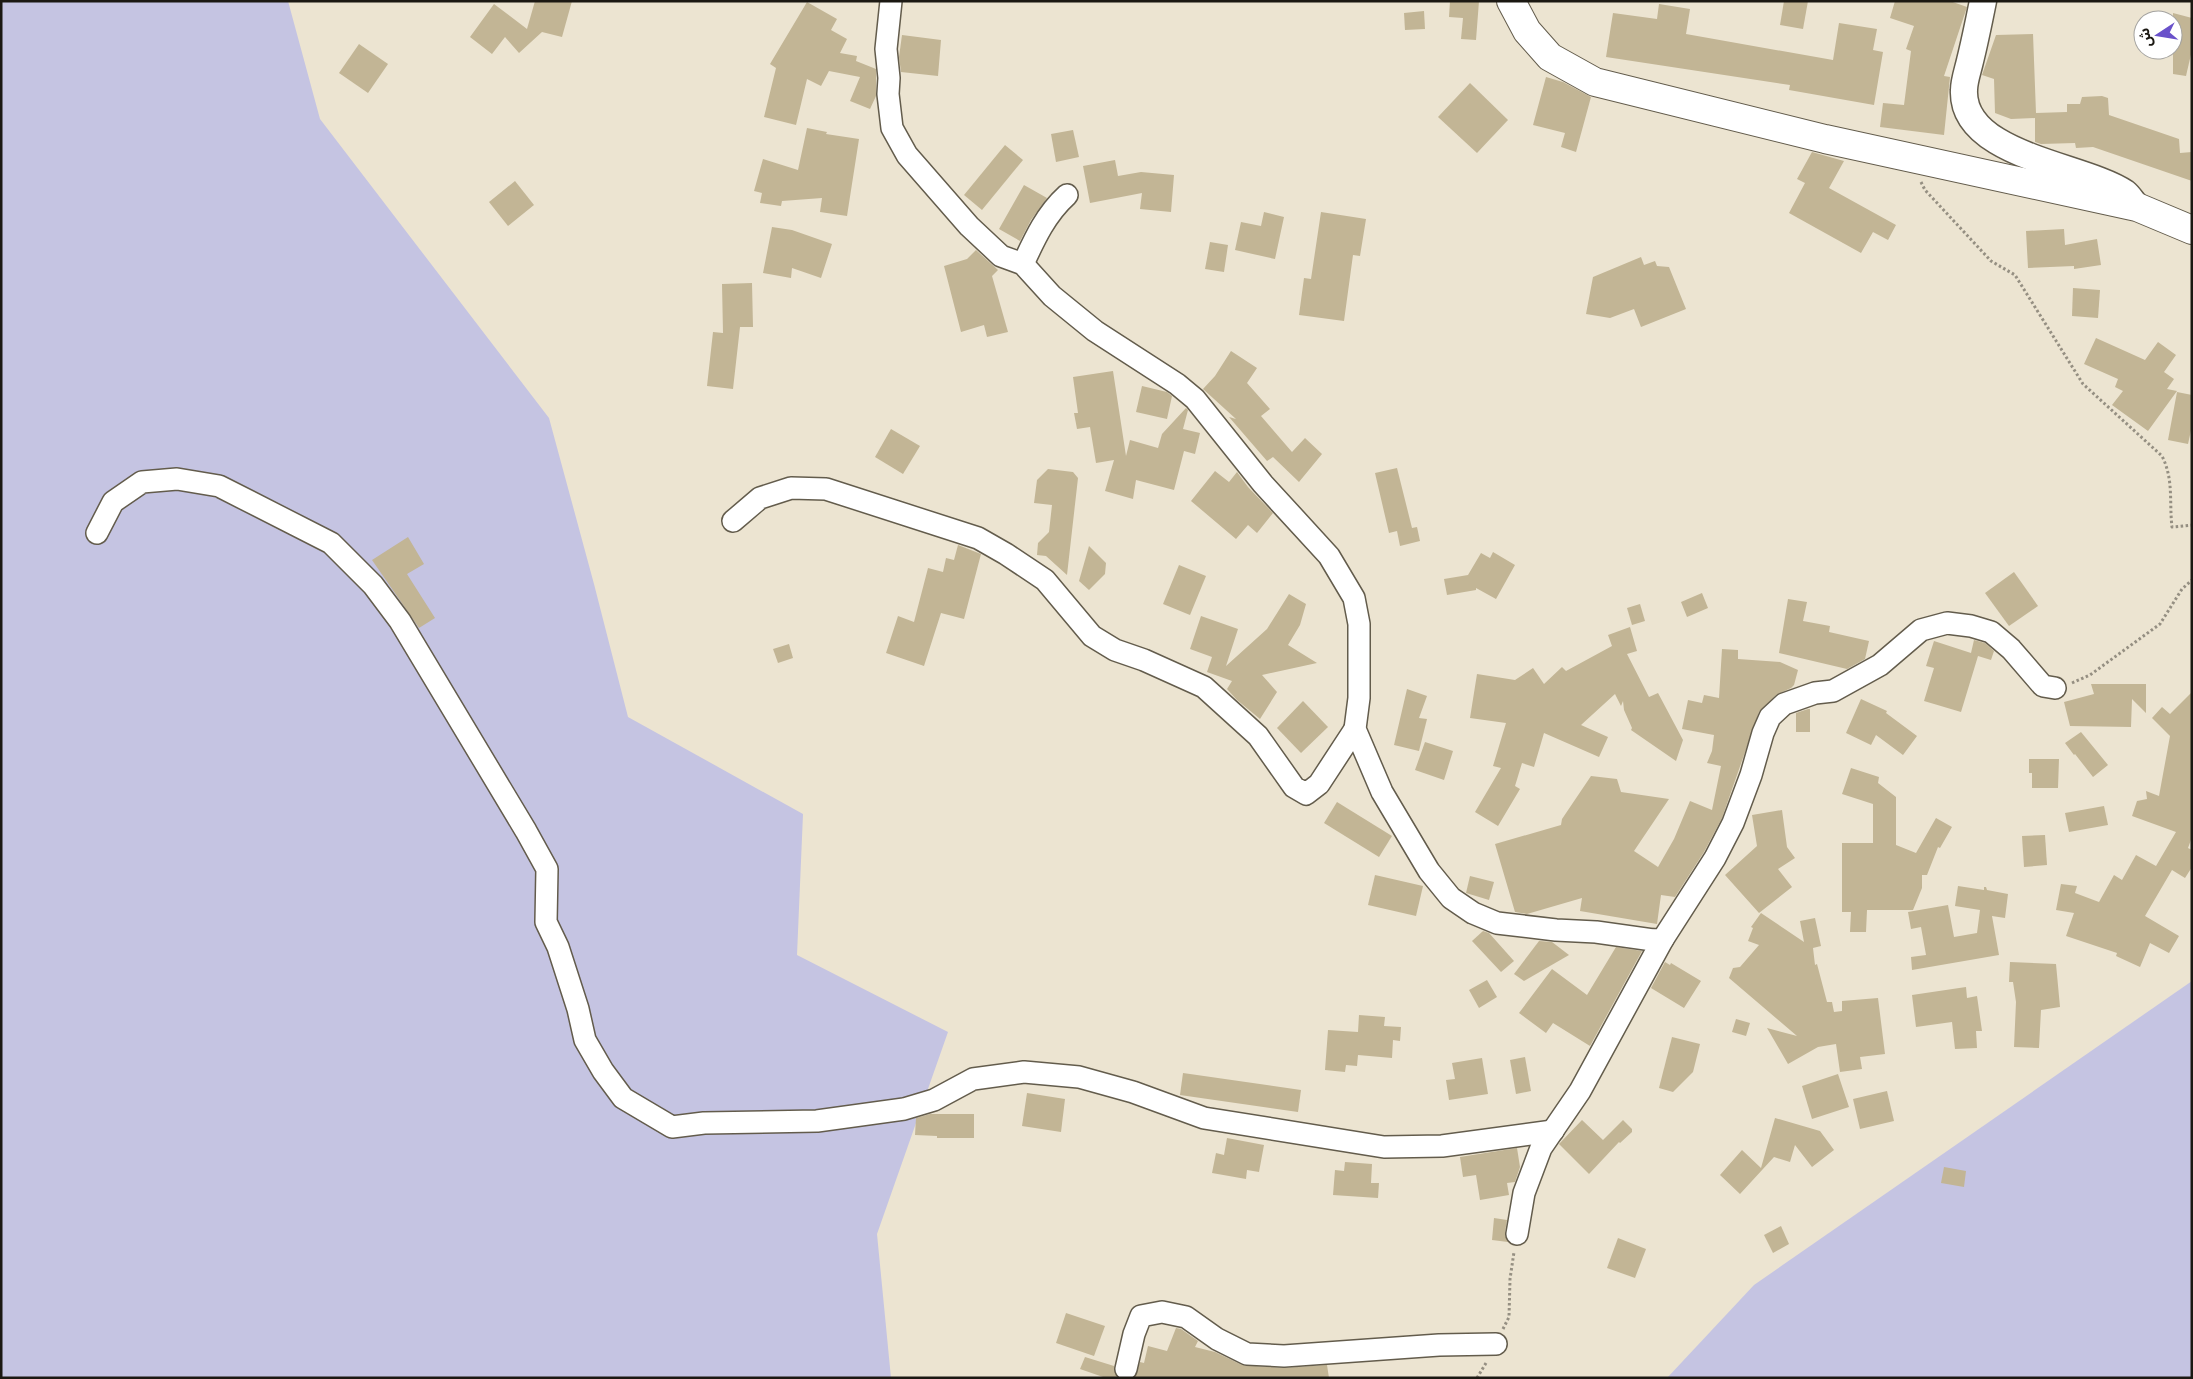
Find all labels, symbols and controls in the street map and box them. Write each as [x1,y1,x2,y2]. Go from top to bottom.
north arrow [2133,10,2183,60]
text: ش [2134,26,2156,49]

